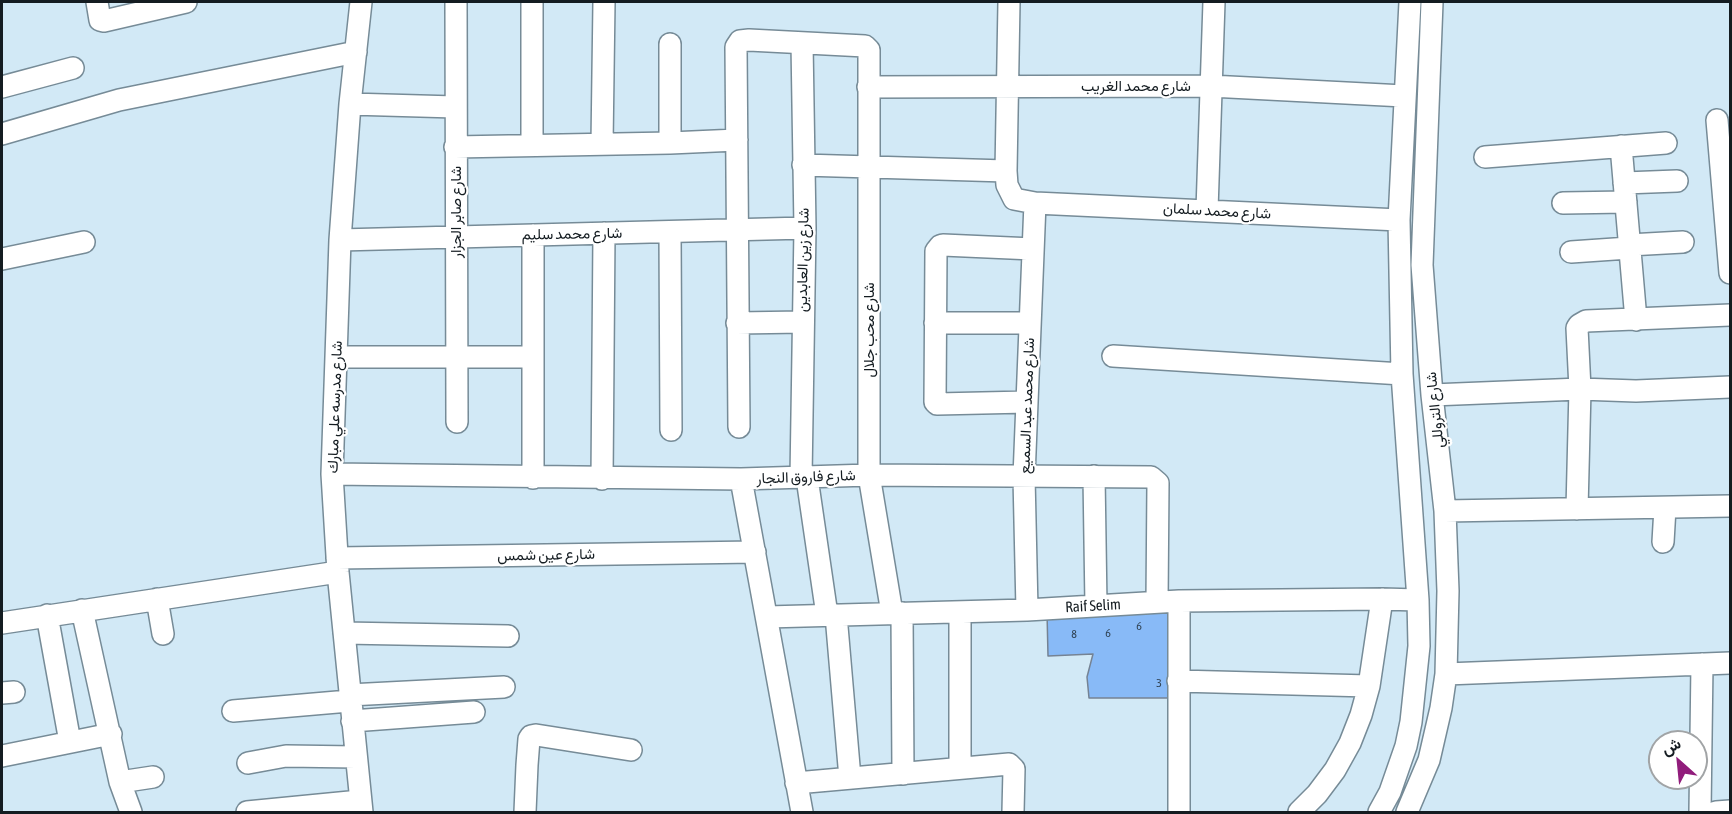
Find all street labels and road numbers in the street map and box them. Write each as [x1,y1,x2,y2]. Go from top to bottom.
street label: شارع محمد الغريب [1081,77,1191,95]
street label: شارع صابر الجزار [447,166,465,258]
street label: شارع محمد سلمان [1162,199,1272,223]
street label: شارع زين العابدين [793,208,813,312]
street label: شارع محمد سليم [522,224,622,244]
street label: شارع محب جلال [860,282,878,378]
street label: شارع محمد عبد السميع [1016,337,1038,475]
street label: شارع مدرسه علي مبارك [324,340,346,474]
street label: شارع التروللي [1422,371,1448,449]
street label: شارع فاروق النجار [756,466,856,488]
street label: شارع عين شمس [497,545,595,565]
street label: Raif Selim [1065,596,1121,616]

